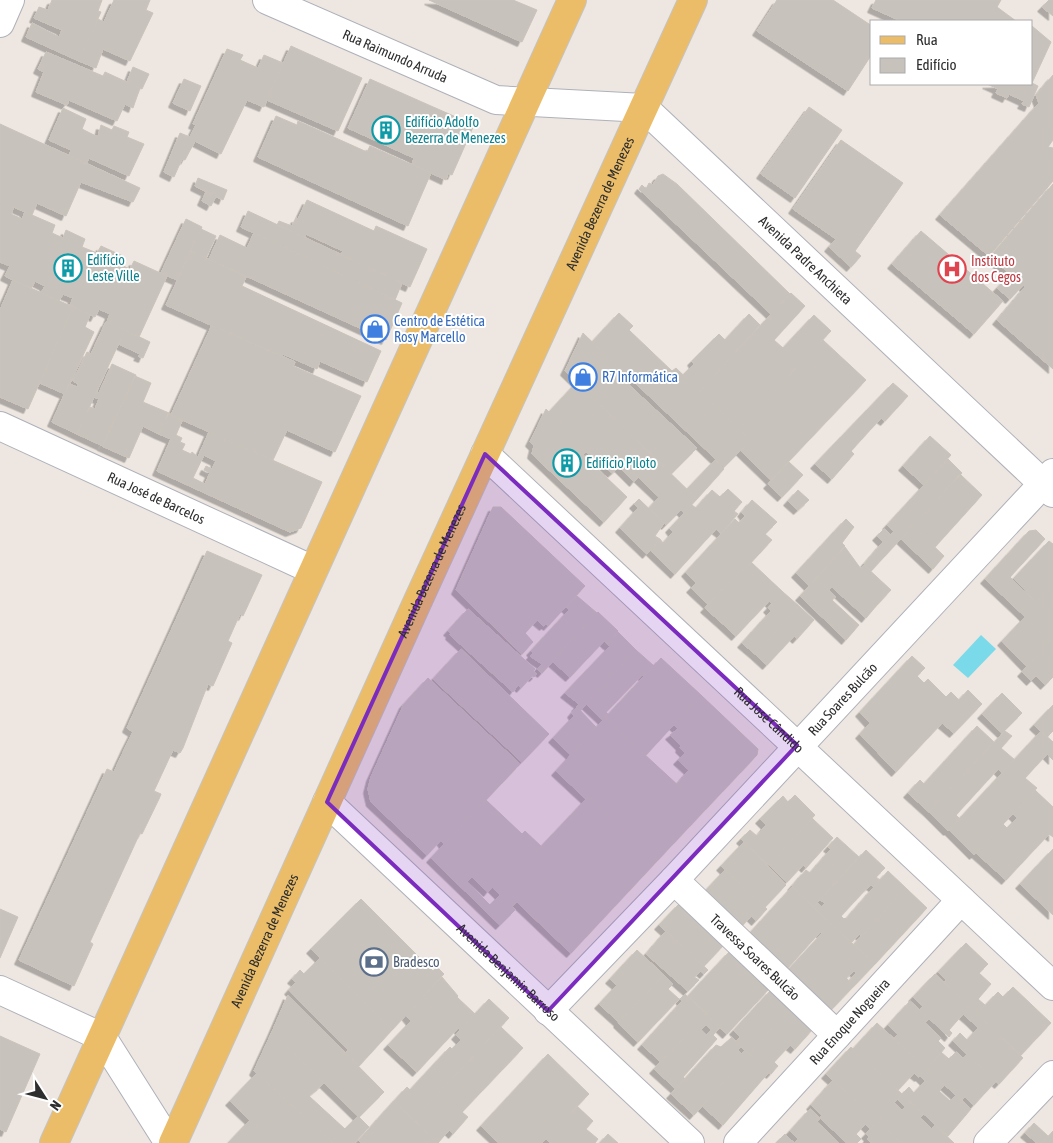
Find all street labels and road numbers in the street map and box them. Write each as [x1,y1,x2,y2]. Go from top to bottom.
street label: Rua Raimundo Arruda [340,26,450,86]
street label: Avenida Bezerra de Menezes [562,134,637,273]
street label: Avenida Padre Anchieta [756,212,855,308]
street label: Rua José de Barcelos [105,469,208,527]
street label: Avenida Bezerra de Menezes [394,502,469,640]
street label: Rua Soares Bulcão [805,659,880,739]
street label: Rua José Cândido [731,684,807,756]
street label: Avenida Bezerra de Menezes [227,871,301,1010]
street label: Travessa Soares Bulcão [707,911,803,1004]
street label: Avenida Benjamin Barroso [454,920,563,1025]
street label: Rua Enoque Nogueira [806,975,893,1068]

